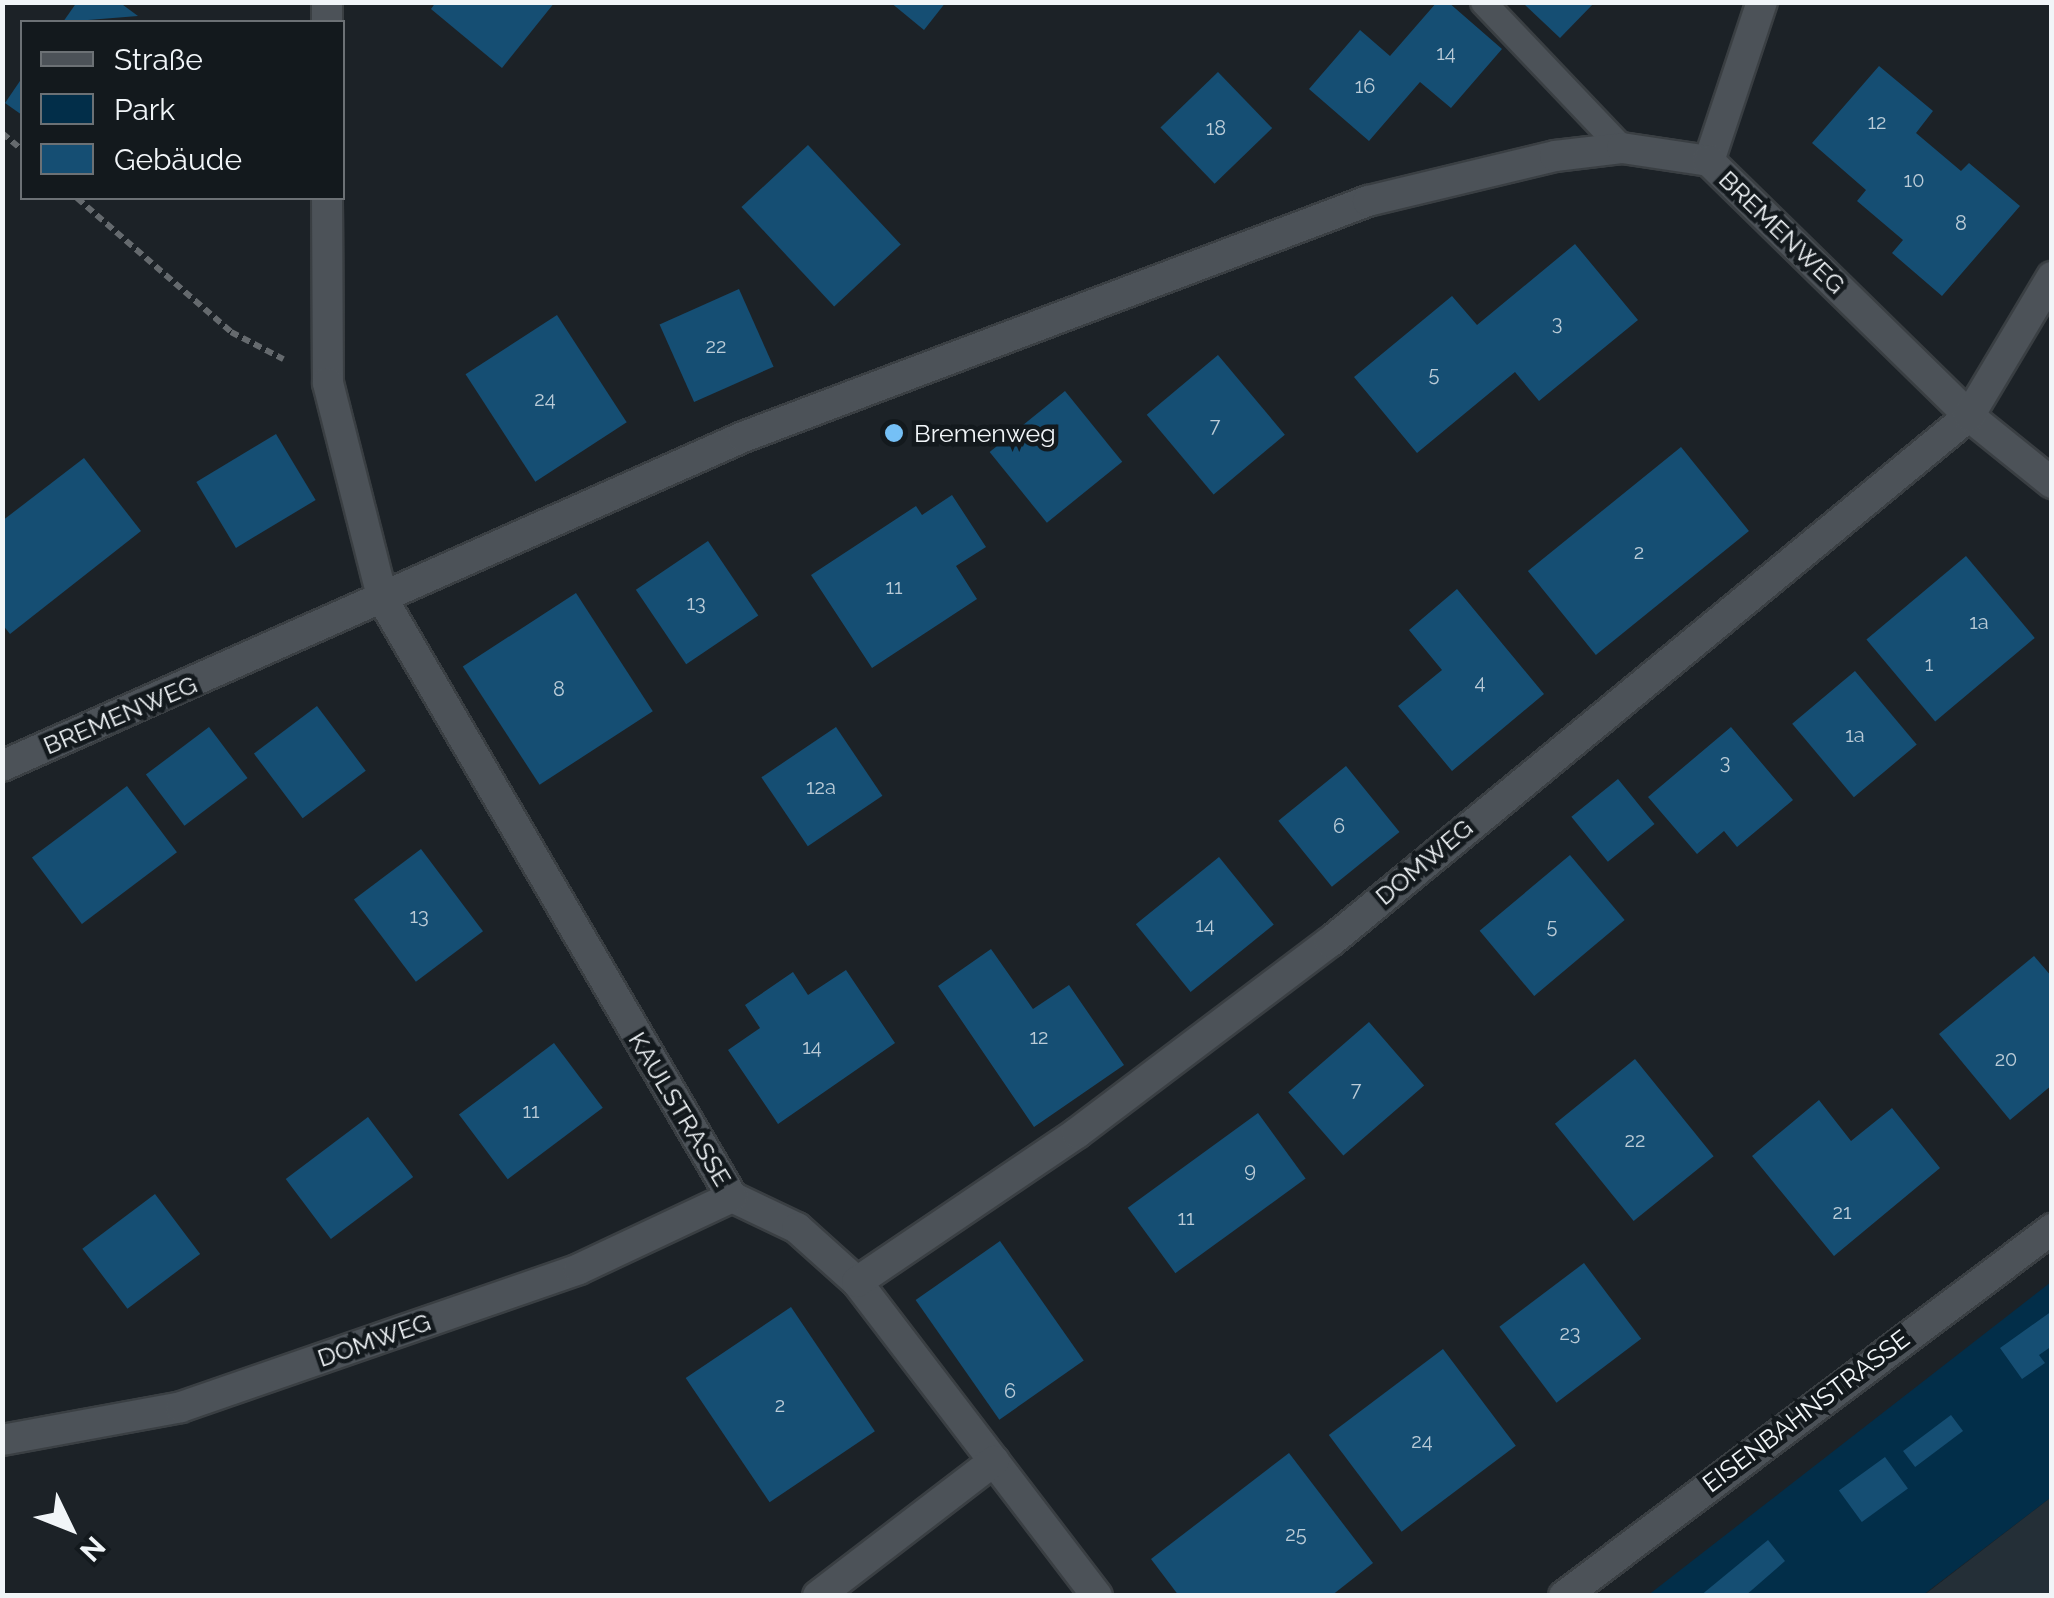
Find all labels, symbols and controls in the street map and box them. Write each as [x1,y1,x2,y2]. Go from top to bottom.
legend [20,20,345,200]
house number: 14 [1436,41,1456,65]
text: Straße [114,42,203,77]
house number: 16 [1355,74,1375,98]
text: Park [114,92,175,127]
house number: 12 [1868,110,1886,134]
house number: 18 [1206,116,1226,140]
text: Gebäude [114,142,242,177]
street label: BREMENWEG [1713,164,1851,300]
house number: 10 [1904,168,1924,192]
house number: 8 [1955,211,1967,235]
house number: 3 [1552,311,1562,335]
house number: 22 [706,334,726,358]
house number: 5 [1429,362,1439,386]
house number: 24 [534,387,556,411]
house number: 7 [1210,413,1220,437]
place label: Bremenweg [914,418,1056,448]
marker: Bremenweg [883,422,905,444]
house number: 2 [1634,540,1644,564]
house number: 11 [885,575,903,599]
house number: 13 [686,591,706,615]
house number: 1a [1969,610,1989,634]
house number: 1 [1925,652,1933,676]
street label: BREMENWEG [39,669,201,761]
house number: 4 [1475,670,1485,694]
house number: 8 [553,677,565,701]
house number: 1a [1845,723,1865,747]
house number: 3 [1720,750,1730,774]
house number: 12a [806,775,836,799]
street label: DOMWEG [1369,813,1479,911]
house number: 6 [1333,814,1345,838]
house number: 13 [409,904,429,928]
house number: 14 [1195,913,1215,937]
house number: 5 [1547,914,1557,938]
house number: 12 [1030,1025,1048,1049]
street label: KAULSTRASSE [622,1026,738,1192]
house number: 14 [802,1035,822,1059]
house number: 20 [1995,1047,2017,1071]
house number: 7 [1351,1077,1361,1101]
house number: 11 [522,1099,540,1123]
house number: 22 [1625,1128,1645,1152]
house number: 9 [1244,1158,1256,1182]
house number: 21 [1833,1200,1851,1224]
house number: 11 [1177,1206,1195,1230]
street label: DOMWEG [314,1307,434,1373]
house number: 23 [1559,1321,1581,1345]
street label: EISENBAHNSTRASSE [1697,1324,1915,1498]
house number: 6 [1004,1379,1016,1403]
house number: 2 [775,1393,785,1417]
house number: 24 [1411,1429,1433,1453]
north arrow [20,1478,120,1578]
house number: 25 [1285,1522,1307,1546]
text: N [73,1530,112,1568]

